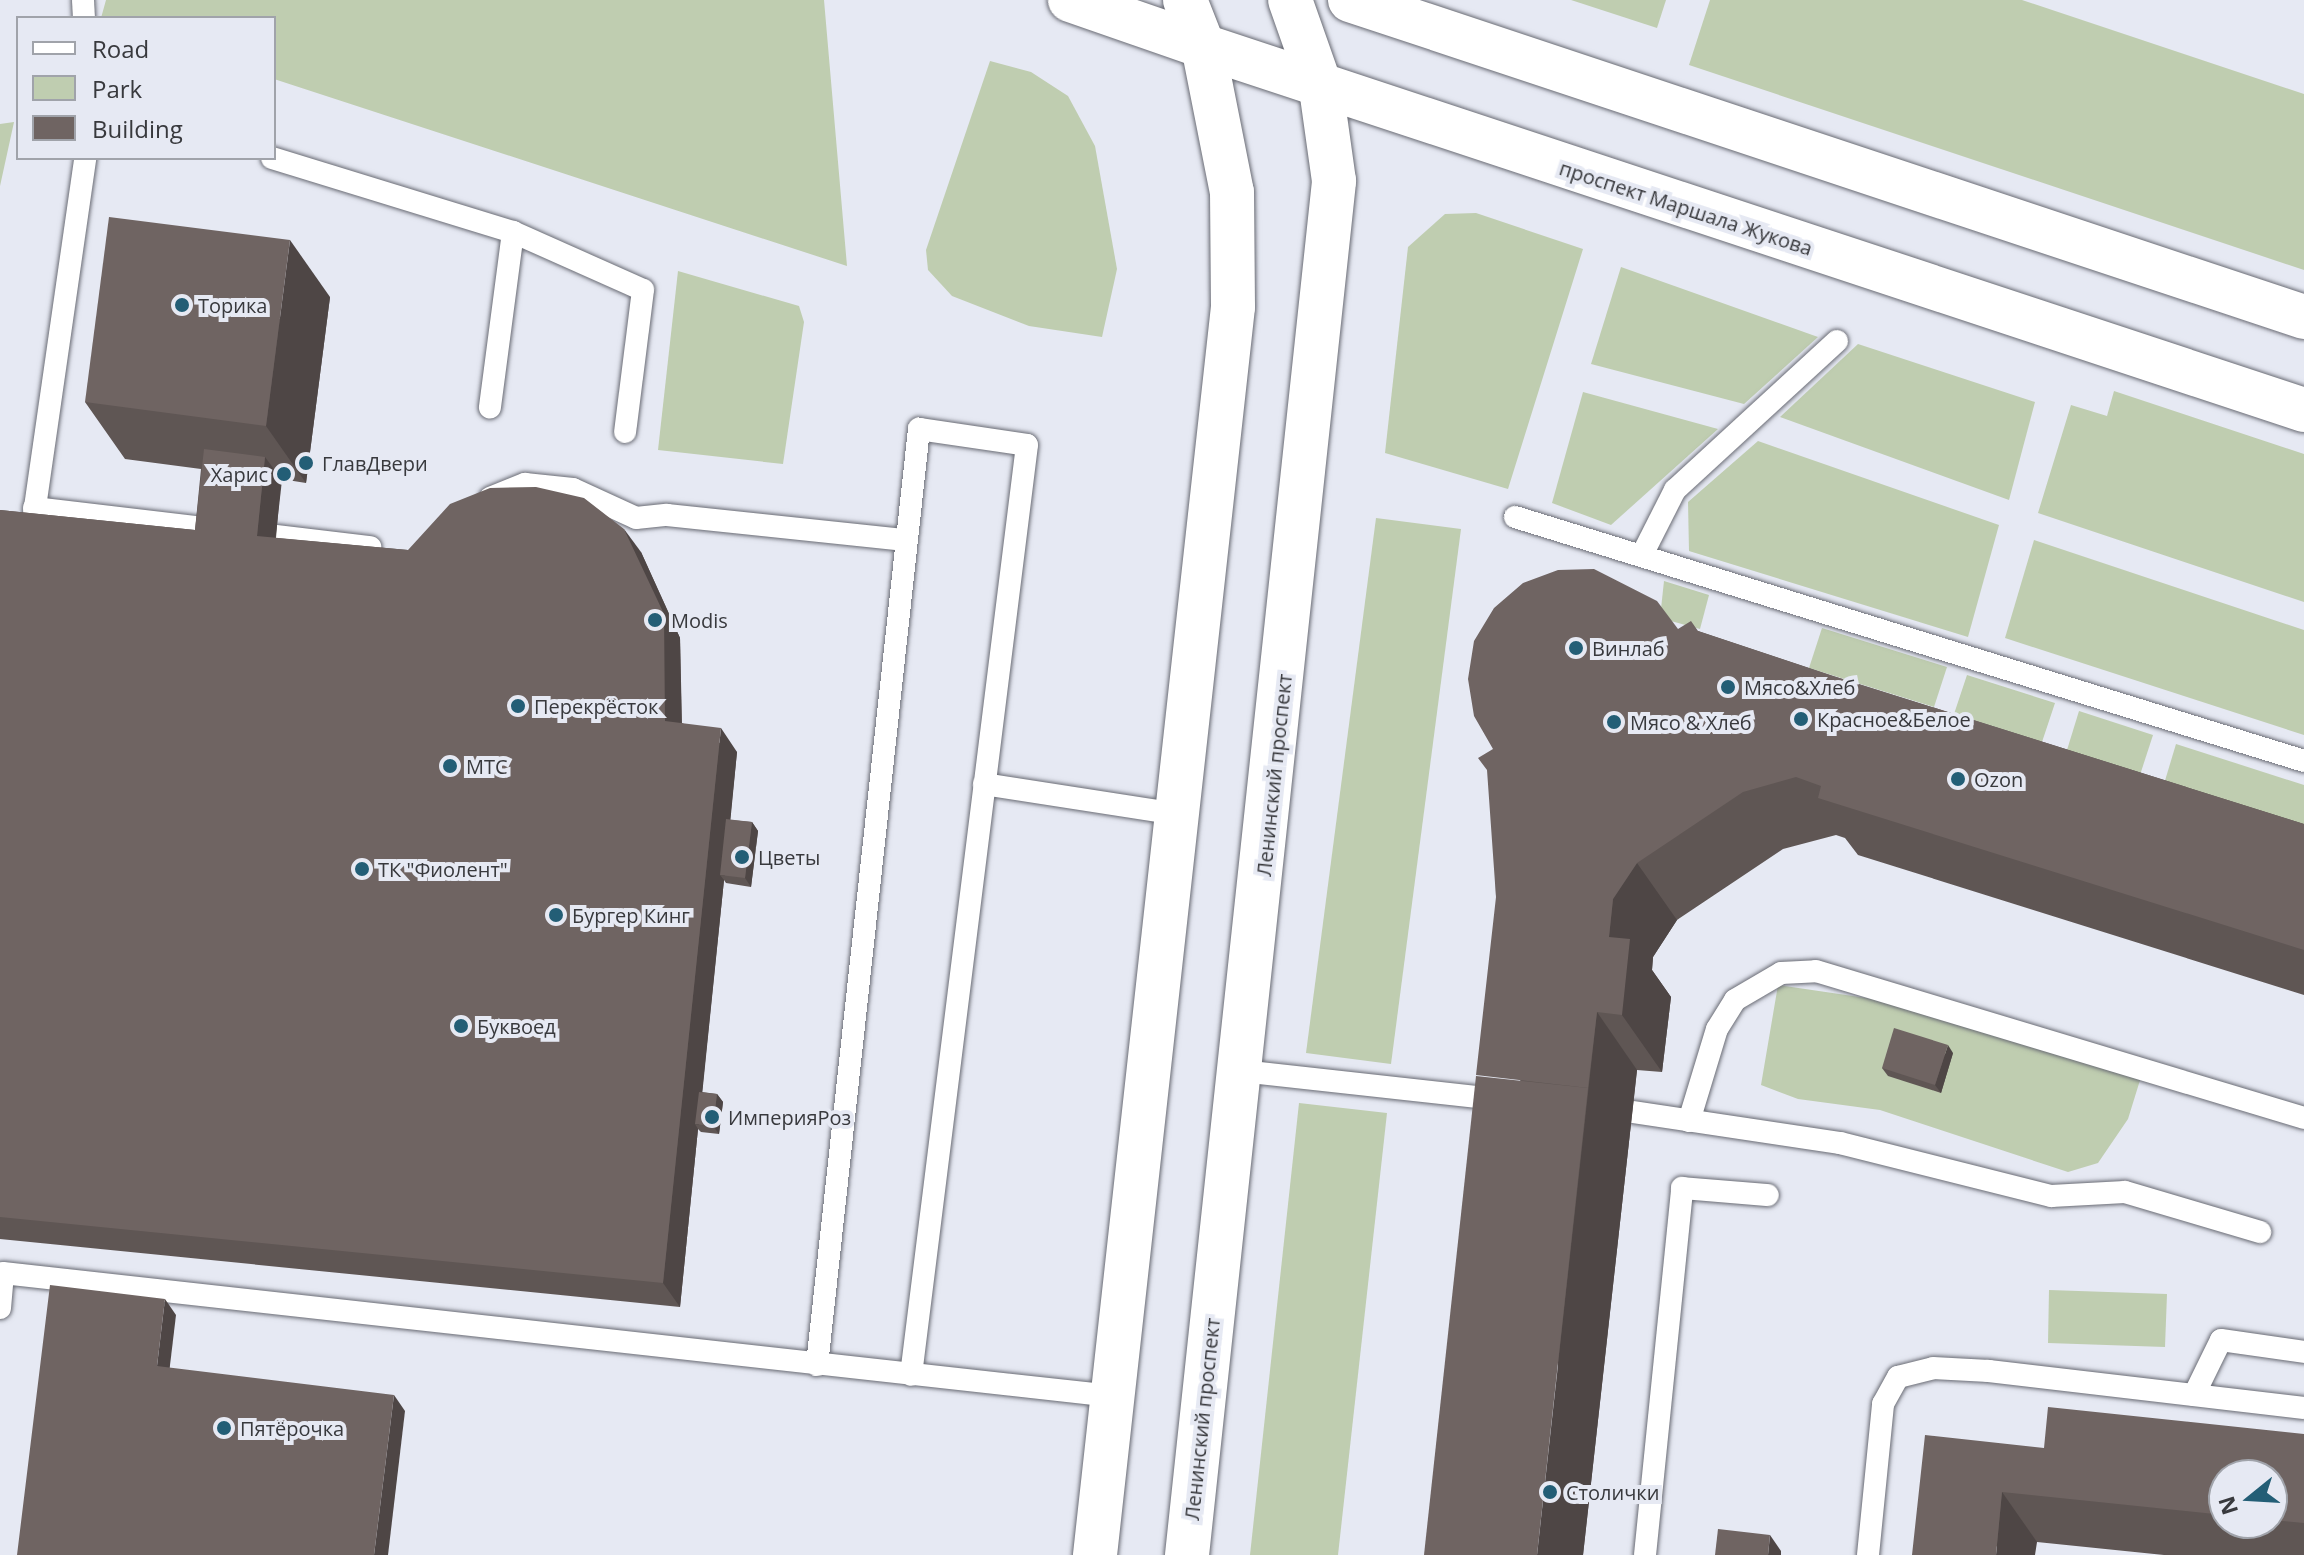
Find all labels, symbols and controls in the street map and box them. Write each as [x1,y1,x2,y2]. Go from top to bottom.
legend [16,16,276,160]
text: Road [92,32,149,65]
text: Park [92,72,142,105]
text: Building [92,112,183,145]
street label: проспект Маршала Жукова [1556,156,1816,260]
place label: Торика [198,293,267,317]
marker: Торика [173,296,191,314]
place label: ГлавДвери [322,451,428,475]
marker: ГлавДвери [297,454,315,472]
place label: Харис [211,462,268,486]
marker: Харис [275,465,293,483]
place label: Modis [671,608,728,632]
marker: Modis [646,611,664,629]
place label: Винлаб [1592,636,1665,660]
marker: Винлаб [1567,639,1585,657]
street label: Ленинский проспект [1251,673,1297,877]
place label: Мясо&Хлеб [1744,675,1855,699]
marker: Мясо&Хлеб [1719,678,1737,696]
place label: Перекрёсток [534,694,658,718]
marker: Перекрёсток [509,697,527,715]
place label: Красное&Белое [1817,707,1971,731]
place label: Мясо & Хлеб [1630,710,1752,734]
marker: Красное&Белое [1792,710,1810,728]
marker: Мясо & Хлеб [1605,713,1623,731]
place label: МТС [466,754,508,778]
marker: МТС [441,757,459,775]
place label: Ozon [1974,767,2023,791]
marker: Ozon [1949,770,1967,788]
place label: Цветы [758,845,820,869]
marker: Цветы [733,848,751,866]
place label: ТК "Фиолент" [378,857,508,881]
marker: ТК "Фиолент" [353,860,371,878]
place label: Бургер Кинг [572,903,690,927]
marker: Бургер Кинг [547,906,565,924]
place label: Буквоед [477,1014,556,1038]
marker: Буквоед [452,1017,470,1035]
place label: ИмперияРоз [728,1105,851,1129]
marker: ИмперияРоз [703,1108,721,1126]
street label: Ленинский проспект [1179,1317,1225,1521]
place label: Пятёрочка [240,1416,344,1440]
marker: Пятёрочка [215,1419,233,1437]
north arrow [2208,1459,2288,1539]
place label: Столички [1566,1480,1659,1504]
marker: Столички [1541,1483,1559,1501]
text: N [2210,1493,2244,1519]

